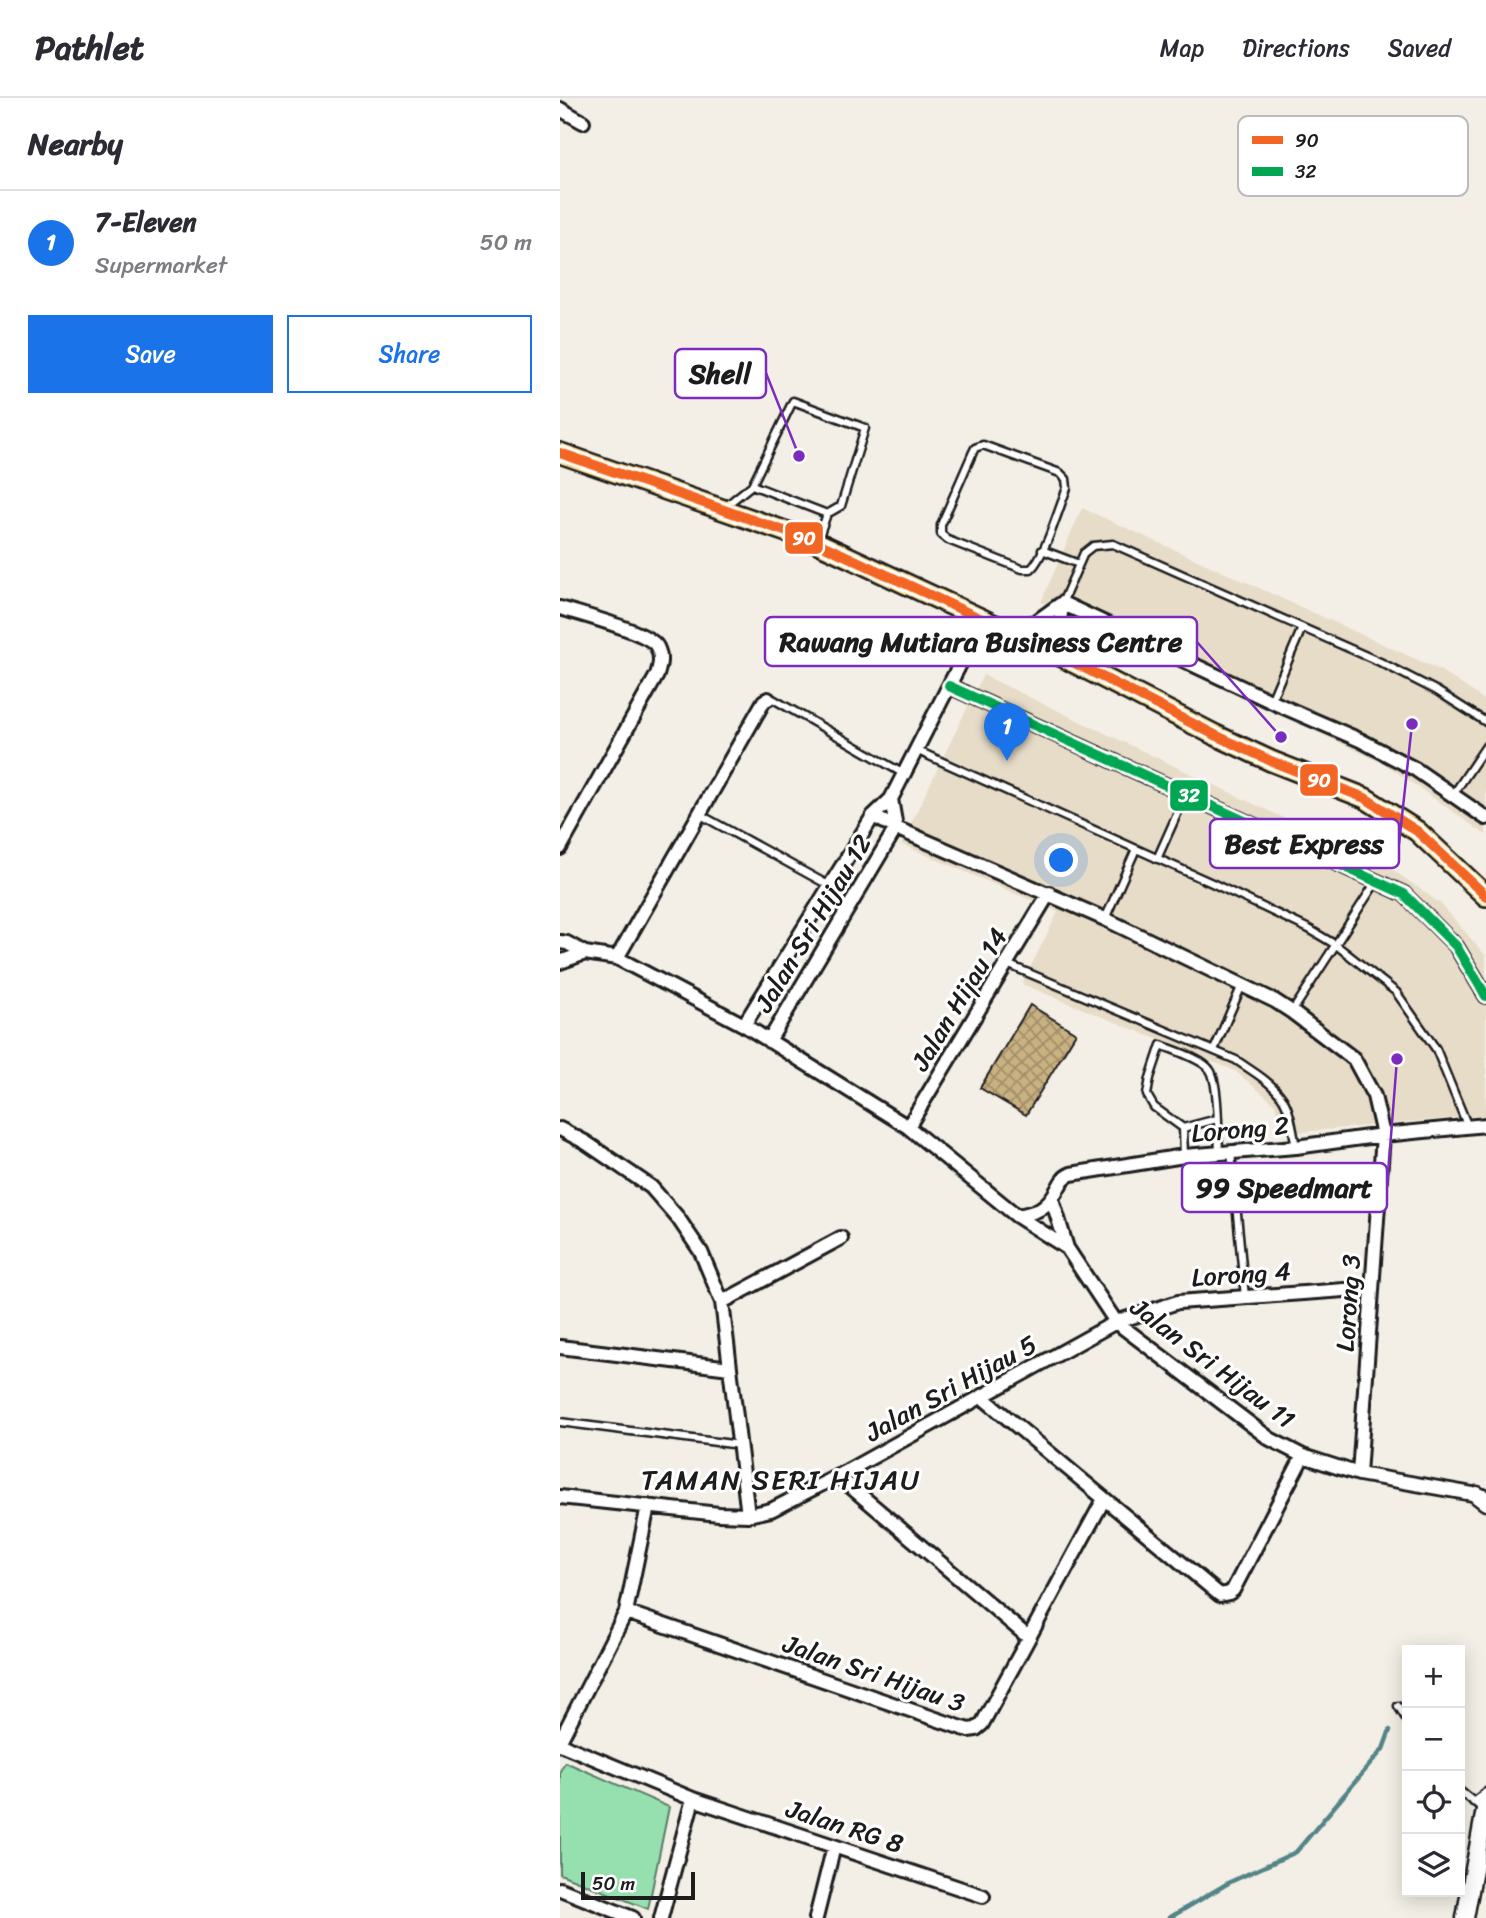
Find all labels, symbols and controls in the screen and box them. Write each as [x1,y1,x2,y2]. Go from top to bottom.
text: Pathlet [35,19,144,77]
text: Map [1160,27,1204,69]
text: Directions [1242,27,1350,69]
text: Saved [1388,27,1451,69]
legend [1238,116,1468,196]
text: Nearby [28,117,123,171]
text: 90 [1295,124,1319,157]
text: 32 [1295,155,1316,188]
text: 7-Eleven [95,199,197,245]
text: 1 [46,222,56,263]
text: 50 m [480,222,532,263]
text: Supermarket [95,245,227,286]
button: Save [28,315,273,393]
button: Share [287,315,532,393]
callout: Shell [675,349,766,398]
text: Shell [688,349,752,398]
line badge: 90 [784,521,824,555]
text: 90 [792,522,816,555]
callout: Rawang Mutiara Business Centre [765,617,1197,666]
text: Rawang Mutiara Business Centre [779,617,1183,666]
pin: 1 [984,703,1030,761]
line badge: 90 [1299,763,1339,797]
text: 90 [1307,764,1331,797]
line badge: 32 [1169,779,1209,812]
text: 32 [1177,779,1200,812]
callout: Best Express [1210,819,1399,868]
text: Best Express [1224,819,1385,868]
street label: Jalan Sri Hijau 12 [741,825,885,1022]
your location [1044,843,1078,877]
street label: Jalan Hijau 14 [897,918,1020,1081]
street label: Lorong 2 [1189,1102,1291,1156]
callout: 99 Speedmart [1182,1163,1387,1212]
text: 99 Speedmart [1196,1163,1373,1212]
street label: Lorong 4 [1190,1248,1292,1300]
street label: Lorong 3 [1322,1253,1374,1353]
street label: Jalan Sri Hijau 11 [1119,1285,1306,1441]
street label: Jalan Sri Hijau 5 [855,1322,1046,1455]
district label: TAMAN SERI HIJAU [641,1455,921,1504]
street label: Jalan Sri Hijau 3 [776,1620,971,1726]
map controls [1402,1645,1465,1897]
button: + [1402,1645,1465,1708]
button: − [1402,1708,1465,1771]
button: locate [1402,1771,1465,1834]
street label: Jalan RG 8 [779,1785,910,1867]
button: layers [1402,1834,1465,1897]
text: 50 m [592,1867,635,1900]
scale bar [581,1869,695,1901]

